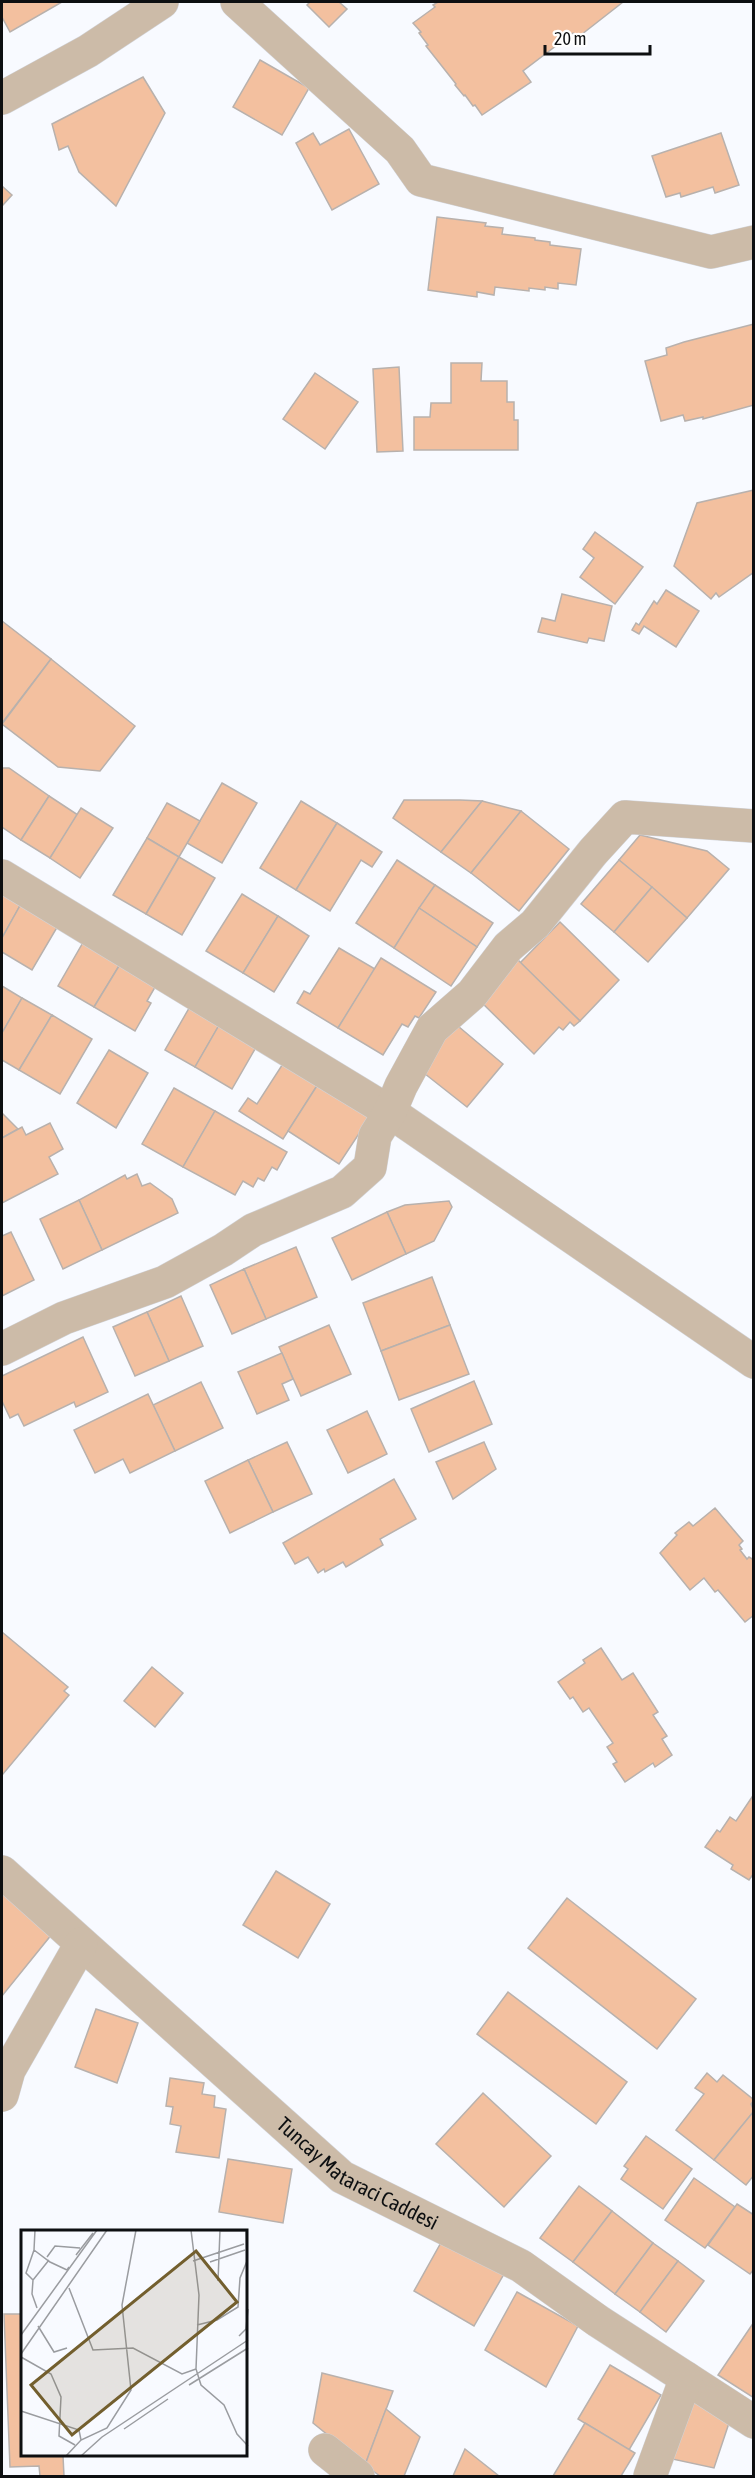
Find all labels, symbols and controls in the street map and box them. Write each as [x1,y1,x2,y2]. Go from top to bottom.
scale bar [545,18,650,56]
text: 20 m [554,28,586,49]
street label: Tuncay Mataraci Caddesi [273,2112,443,2234]
inset map [21,2230,248,2457]

